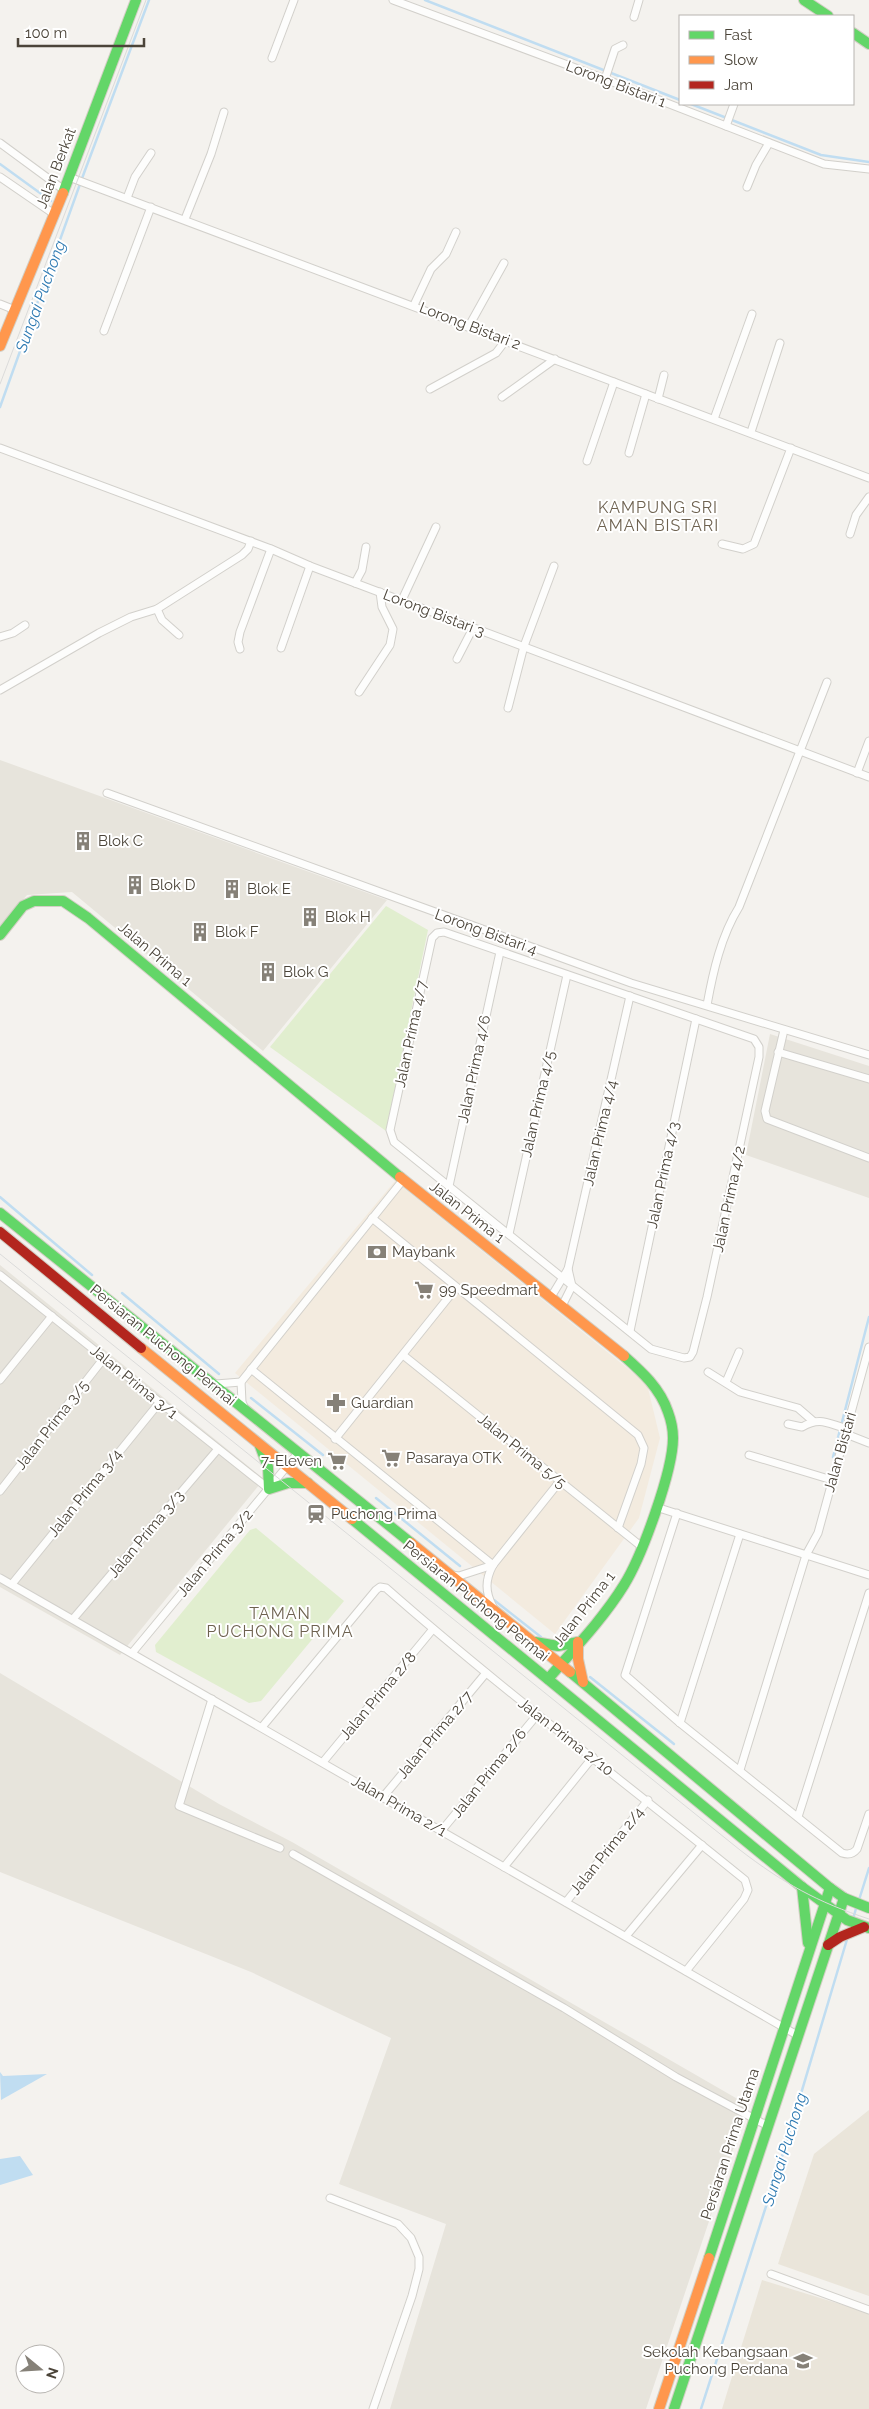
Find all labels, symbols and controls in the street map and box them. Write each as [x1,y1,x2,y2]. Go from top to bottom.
scale bar [18,15,144,47]
legend [679,15,854,105]
text: 100 m [25,24,67,42]
text: Fast [724,26,752,44]
text: Slow [724,51,758,69]
street label: Lorong Bistari 1 [563,57,669,112]
text: Jam [724,76,753,94]
street label: Jalan Berkat [32,125,80,211]
water label: Sungai Puchong [11,237,70,356]
street label: Lorong Bistari 2 [417,298,523,354]
district label: KAMPUNG SRI AMAN BISTARI [597,498,719,535]
street label: Lorong Bistari 3 [381,585,487,641]
building icon: Blok C [72,830,94,852]
place label: Blok C [98,832,143,850]
building icon: Blok D [124,874,146,896]
place label: Blok D [150,876,196,894]
building icon: Blok E [221,878,243,900]
place label: Blok E [247,880,291,898]
street label: Lorong Bistari 4 [432,905,540,959]
building icon: Blok H [299,906,321,928]
place label: Blok H [325,908,371,926]
street label: Jalan Prima 1 [115,918,196,990]
building icon: Blok F [189,921,211,943]
place label: Blok F [215,923,259,941]
building icon: Blok G [257,961,279,983]
place label: Blok G [283,963,329,981]
street label: Jalan Prima 4/7 [391,979,431,1089]
street label: Jalan Prima 4/6 [454,1013,494,1125]
street label: Jalan Prima 4/5 [517,1049,559,1159]
street label: Jalan Prima 4/4 [579,1078,621,1188]
street label: Jalan Prima 4/3 [643,1120,683,1230]
street label: Jalan Prima 4/2 [709,1144,749,1254]
street label: Jalan Prima 1 [426,1177,509,1247]
bank icon: Maybank [366,1241,388,1263]
place label: Maybank [392,1243,455,1261]
supermarket icon: 99 Speedmart [413,1279,435,1301]
street label: Persiaran Puchong Permai [86,1281,240,1409]
place label: 99 Speedmart [439,1281,538,1299]
street label: Jalan Prima 3/1 [87,1341,182,1423]
street label: Jalan Prima 3/5 [12,1377,92,1473]
pharmacy icon: Guardian [325,1392,347,1414]
place label: Guardian [351,1394,413,1412]
street label: Jalan Prima 5/5 [474,1410,570,1492]
street label: Jalan Bistari [820,1410,860,1494]
street label: Jalan Prima 3/4 [44,1446,126,1540]
supermarket icon: Pasaraya OTK [380,1447,402,1469]
place label: Pasaraya OTK [406,1449,502,1467]
supermarket icon: 7-Eleven [326,1450,348,1472]
place label: 7-Eleven [261,1452,322,1470]
street label: Jalan Prima 3/3 [104,1487,188,1581]
station icon: Puchong Prima [305,1503,327,1525]
place label: Puchong Prima [331,1505,437,1523]
street label: Jalan Prima 3/2 [173,1506,257,1600]
street label: Persiaran Puchong Permai [399,1537,553,1665]
street label: Jalan Prima 1 [549,1567,619,1650]
district label: TAMAN PUCHONG PRIMA [207,1604,353,1641]
street label: Jalan Prima 2/8 [336,1648,420,1744]
street label: Jalan Prima 2/7 [393,1688,477,1782]
street label: Jalan Prima 2/10 [515,1694,617,1780]
street label: Jalan Prima 2/6 [448,1725,530,1821]
street label: Jalan Prima 2/1 [348,1772,450,1841]
street label: Jalan Prima 2/4 [566,1804,648,1898]
street label: Persiaran Prima Utama [697,2066,763,2222]
water label: Sungai Puchong [758,2090,811,2209]
place label: Sekolah Kebangsaan Puchong Perdana [643,2343,788,2378]
north arrow [15,2344,65,2394]
school or university icon: Sekolah Kebangsaan Puchong Perdana [792,2350,814,2372]
text: N [43,2365,62,2381]

